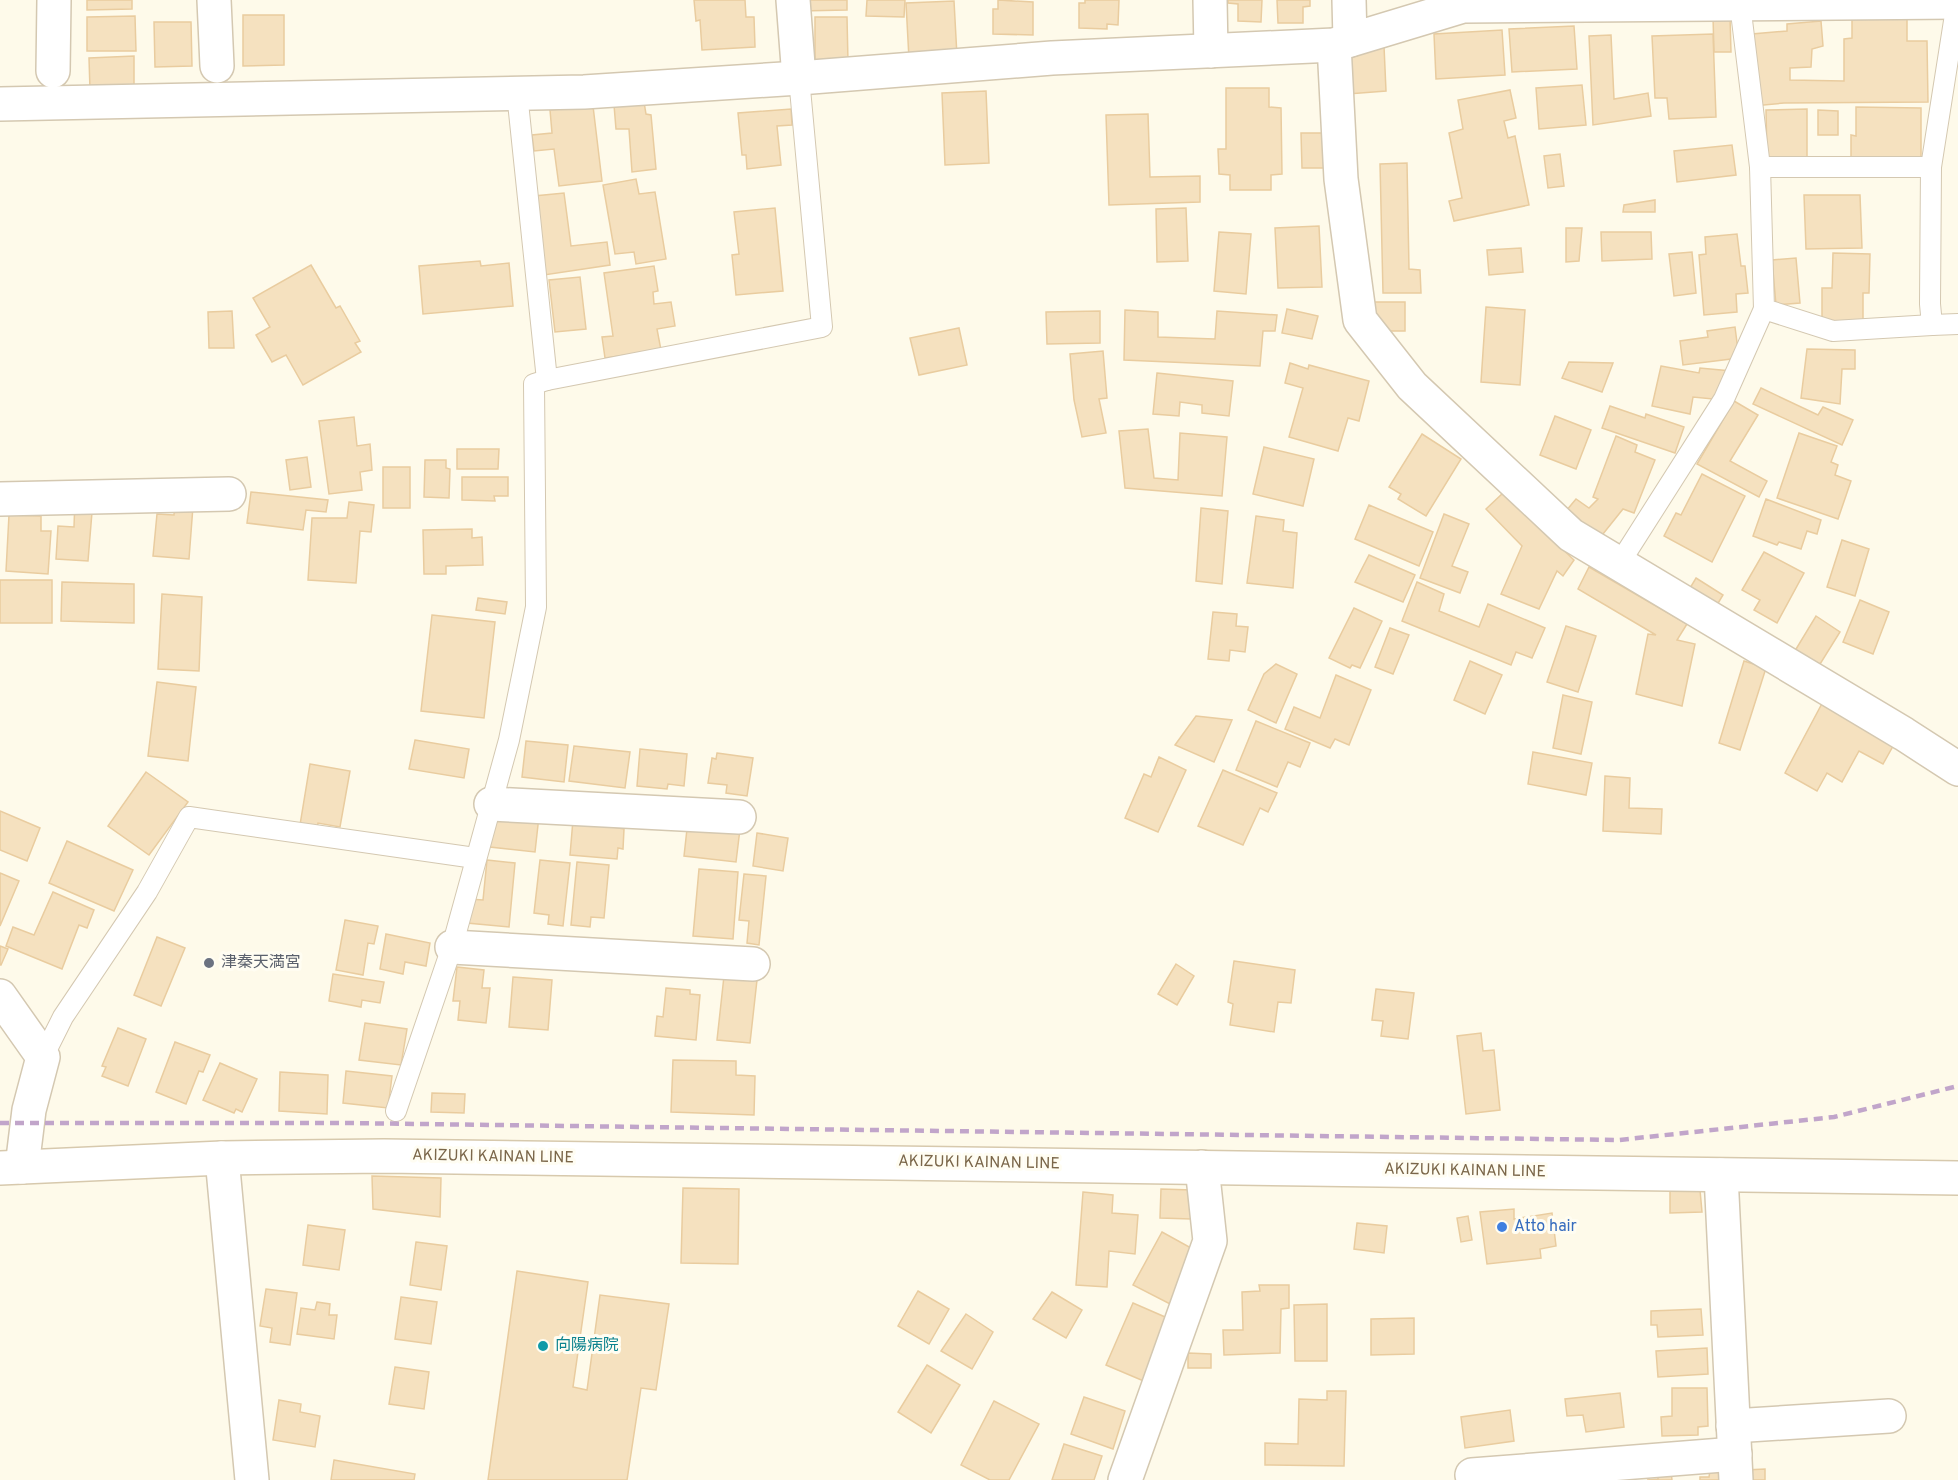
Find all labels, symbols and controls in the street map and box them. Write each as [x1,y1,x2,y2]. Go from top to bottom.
place label: 津秦天満宮 [221,953,301,973]
marker: 津秦天満宮 [202,956,216,970]
street label: AKIZUKI KAINAN LINE [412,1146,574,1168]
street label: AKIZUKI KAINAN LINE [898,1152,1060,1174]
street label: AKIZUKI KAINAN LINE [1384,1160,1546,1182]
place label: Atto hair [1514,1217,1577,1237]
marker: Atto hair [1495,1220,1509,1234]
place label: 向陽病院 [555,1336,619,1356]
marker: 向陽病院 [536,1339,550,1353]

